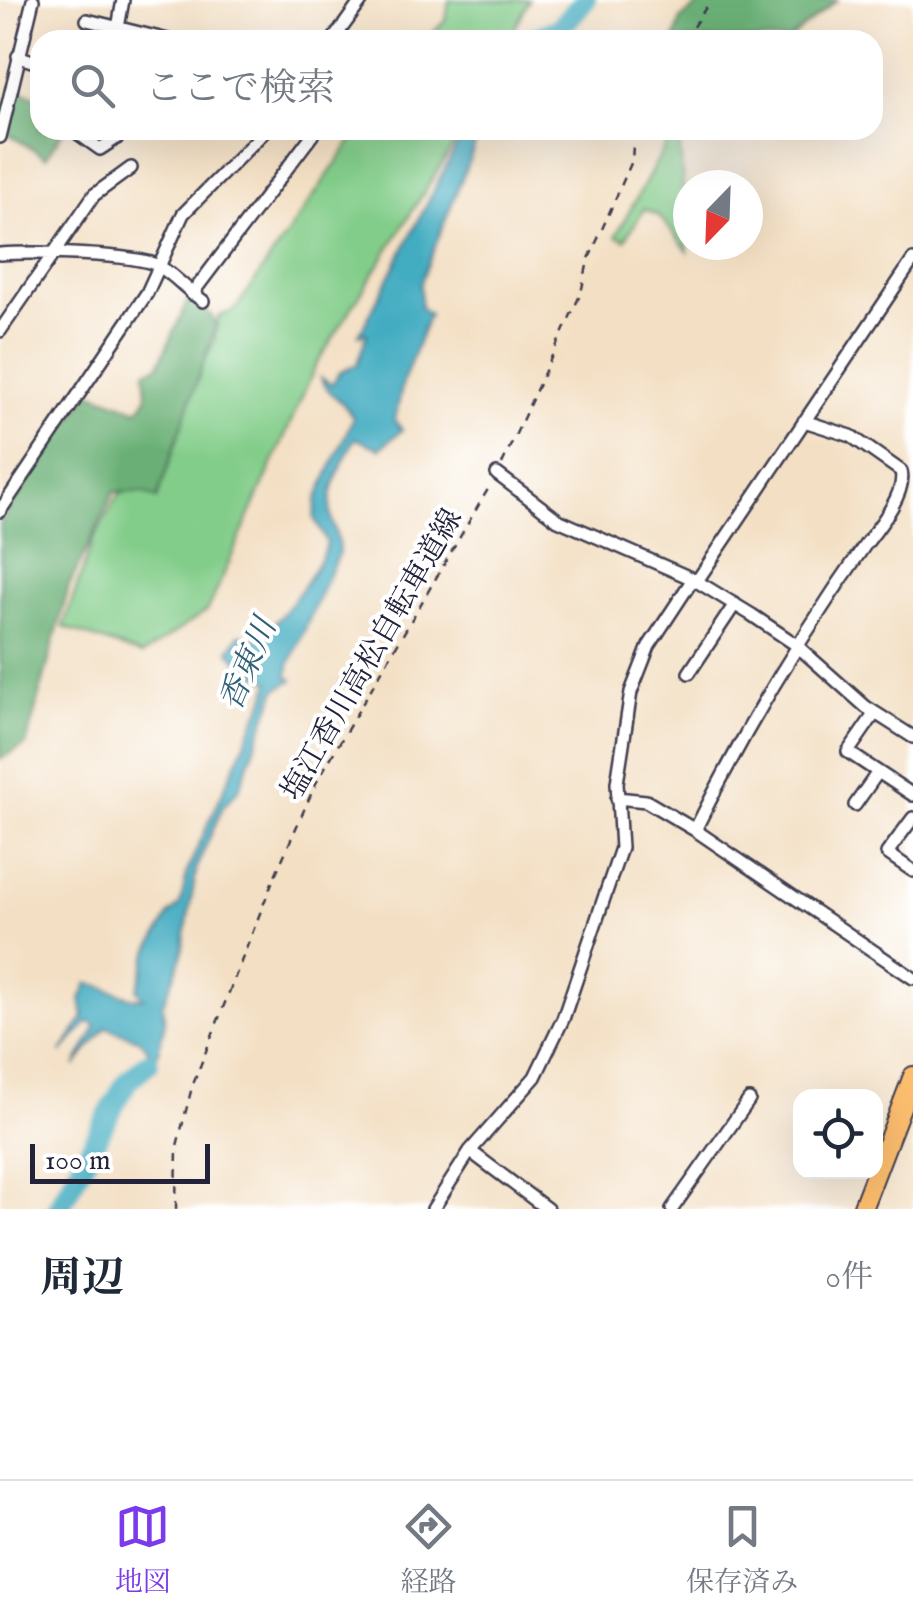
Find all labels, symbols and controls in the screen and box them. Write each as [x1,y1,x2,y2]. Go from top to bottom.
search box [30,30,883,140]
icon: search [65,58,120,113]
text: ここで検索 [145,66,335,114]
north arrow [673,170,763,260]
street label: 塩江香川高松自転車道線 [274,503,472,807]
water label: 香東川 [212,610,288,717]
map controls [793,1089,883,1179]
button: locate [793,1089,883,1179]
scale bar [30,1139,210,1184]
text: 100 m [45,1144,111,1179]
text: 周辺 [40,1253,124,1306]
text: 0件 [825,1258,873,1299]
tab: 地図 [115,1499,171,1601]
tab: 経路 [400,1499,456,1601]
tab: 保存済み [686,1499,798,1601]

